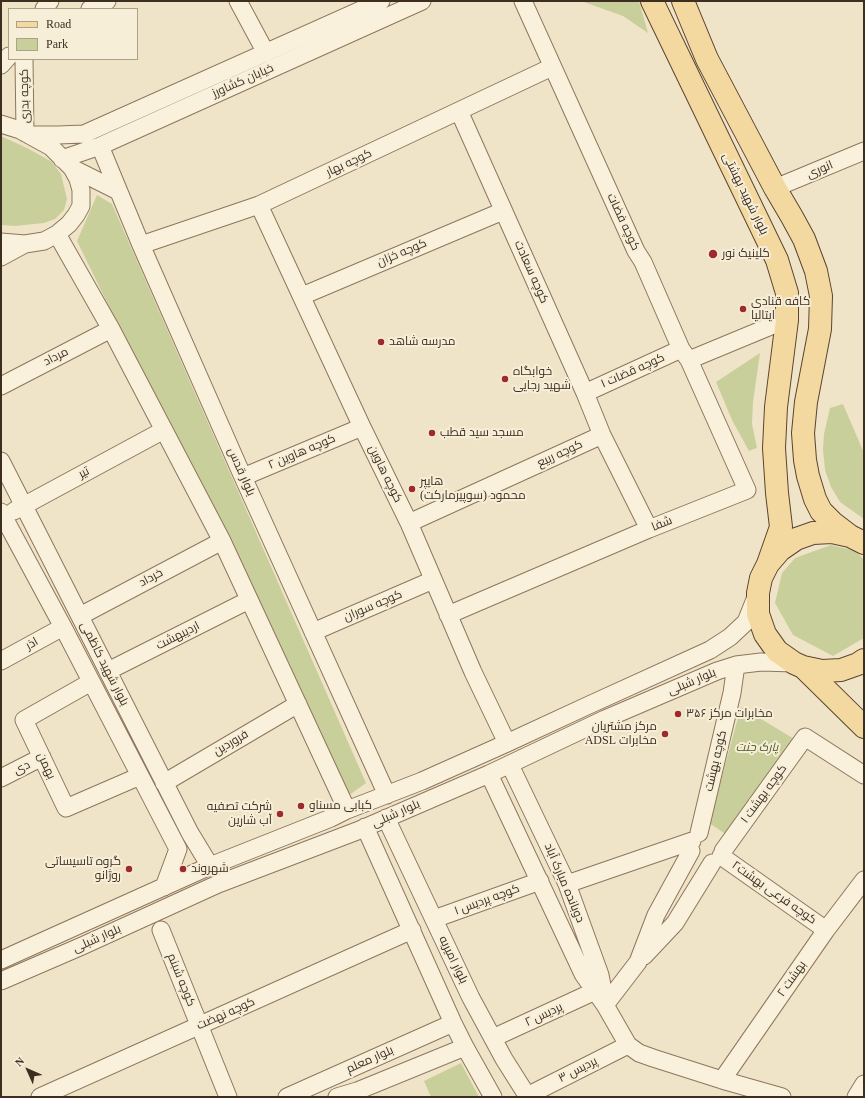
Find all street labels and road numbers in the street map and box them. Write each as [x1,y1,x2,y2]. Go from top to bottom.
street label: خیابان کشاورز [210,61,276,101]
street label: کوچه بدری [17,69,33,123]
street label: کوچه بهار [324,146,374,180]
street label: بلوار شهید بهشتی [719,151,771,237]
street label: انوری [805,158,835,182]
street label: کوچه فضات [603,191,643,253]
street label: کوچه خزان [375,236,429,270]
street label: کوچه سعادت [511,238,551,306]
street label: مرداد [41,345,71,369]
street label: کوچه قضات ۱ [599,351,667,391]
street label: کوچه هاوین ۲ [266,431,338,473]
street label: کوچه ربیع [535,437,585,471]
street label: کوچه هاوین [365,443,405,505]
street label: بلوار قدس [224,446,258,498]
street label: تیر [76,464,92,482]
street label: شفا [650,513,674,535]
street label: خرداد [137,566,165,590]
street label: کوچه سوران [342,587,404,625]
street label: بلوار شهید کاظمی [77,619,131,709]
street label: اردیبهشت [154,619,202,653]
street label: اذر [23,635,41,653]
street label: بلوار شبلی [666,665,718,699]
street label: فروردین [211,727,251,759]
street label: کوچه بهشت [702,729,730,793]
street label: بهمن [34,750,58,782]
street label: دی [11,758,33,778]
street label: کوچه بهشت ۱ [738,762,790,826]
street label: بلوار شبلی [370,797,422,831]
street label: دوبانده مبارک آباد [541,841,587,925]
street label: کوچه فرعی بهشت۲ [729,858,819,928]
street label: کوچه پردیس ۱ [452,882,522,918]
street label: بلوار شبلی [71,922,123,956]
street label: بلوار امیریه [435,934,471,986]
street label: کوچه شبنم [164,951,198,1009]
street label: بهشت ۲ [774,958,810,1000]
street label: کوچه نهضت [195,995,257,1033]
street label: پردیس ۲ [523,1000,565,1030]
street label: بلوار معلم [344,1043,396,1077]
street label: پردیس ۳ [556,1054,600,1086]

